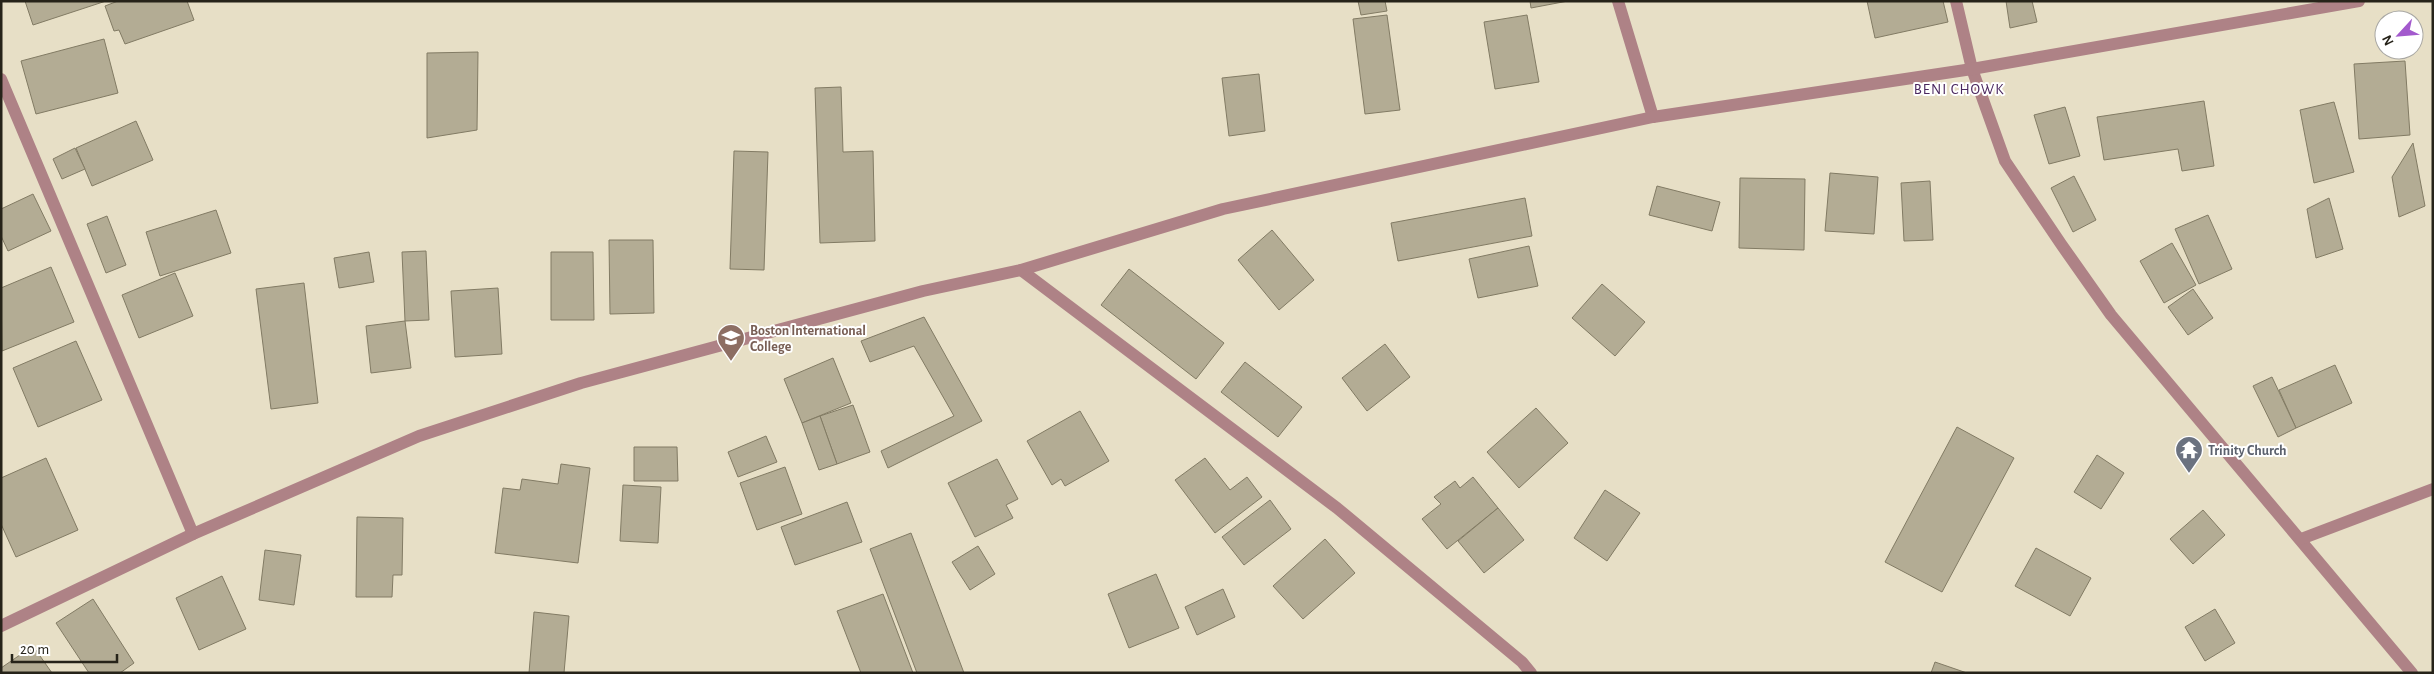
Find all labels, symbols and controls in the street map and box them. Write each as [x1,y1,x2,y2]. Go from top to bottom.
north arrow [2374,10,2424,60]
text: N [2380,33,2397,48]
district label: BENI CHOWK [1914,82,2004,97]
school or university icon: Boston International College [716,323,746,362]
place label: Boston International College [750,324,866,354]
temple icon: Trinity Church [2174,435,2204,474]
place label: Trinity Church [2208,444,2287,458]
scale bar [12,632,118,664]
text: 20 m [20,642,49,657]

